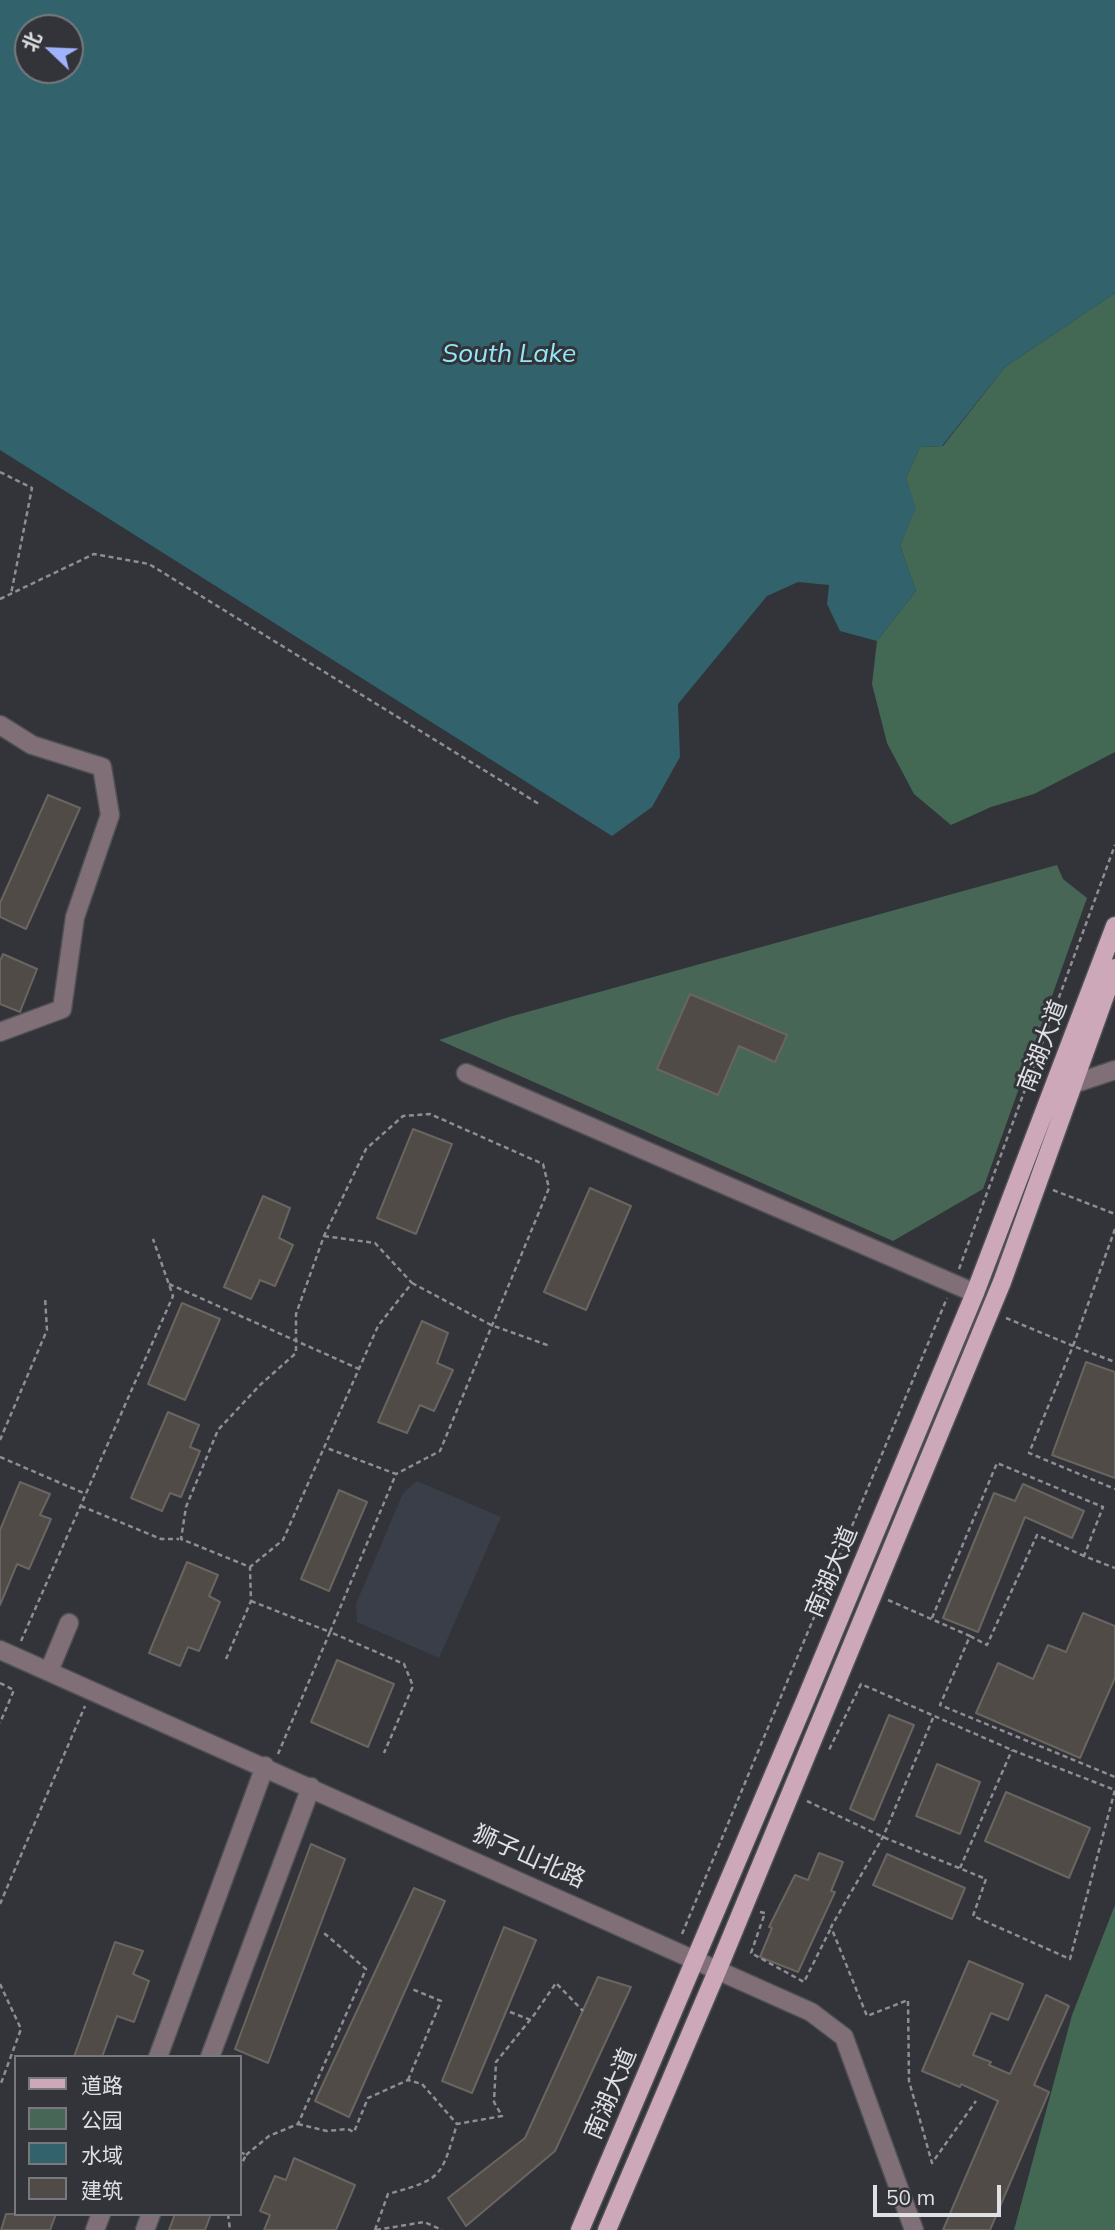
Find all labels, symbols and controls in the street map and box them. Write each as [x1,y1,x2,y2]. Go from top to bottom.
north arrow [14,14,84,84]
text: 北 [17,28,46,55]
water label: South Lake [442,338,576,370]
street label: 南湖大道 [1012,996,1074,1096]
street label: 南湖大道 [800,1522,864,1622]
street label: 狮子山北路 [468,1819,590,1895]
street label: 南湖大道 [579,2044,643,2144]
legend [14,2055,242,2216]
text: 道路 [81,2072,123,2098]
text: 公园 [81,2107,123,2133]
text: 水域 [81,2142,123,2168]
scale bar [877,2170,1005,2214]
text: 建筑 [81,2177,123,2203]
text: 50 m [886,2184,935,2210]

